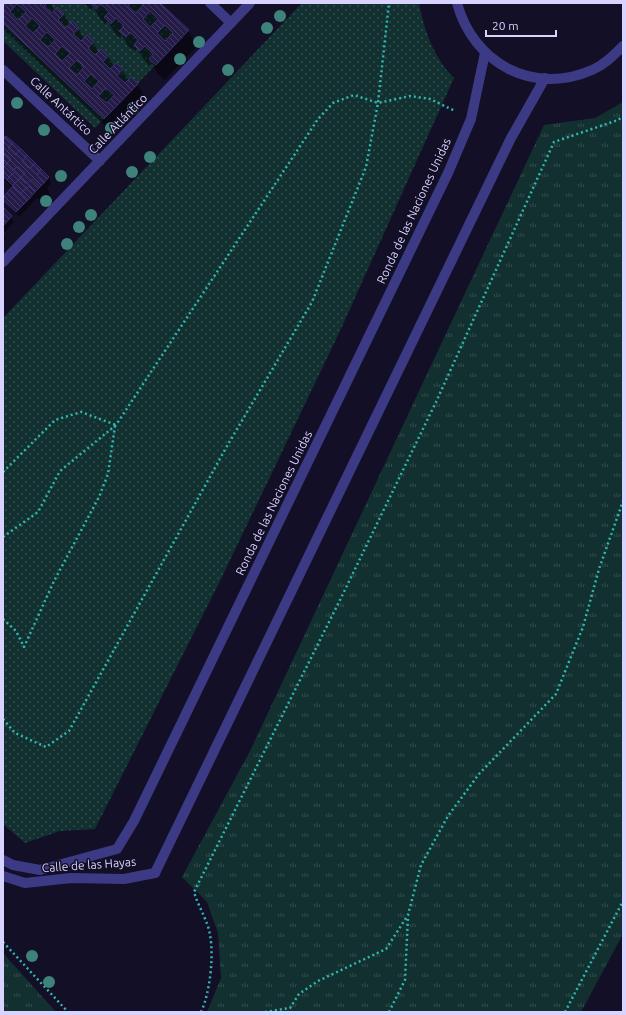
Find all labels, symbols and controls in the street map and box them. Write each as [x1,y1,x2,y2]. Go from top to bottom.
scale bar [486,12,556,38]
text: 20 m [492,19,519,32]
street label: Calle Antártico [28,74,95,137]
street label: Calle Atlántico [86,91,149,156]
street label: Ronda de las Naciones Unidas [374,136,453,286]
street label: Ronda de las Naciones Unidas [233,428,314,577]
street label: Calle de las Hayas [41,855,137,874]

